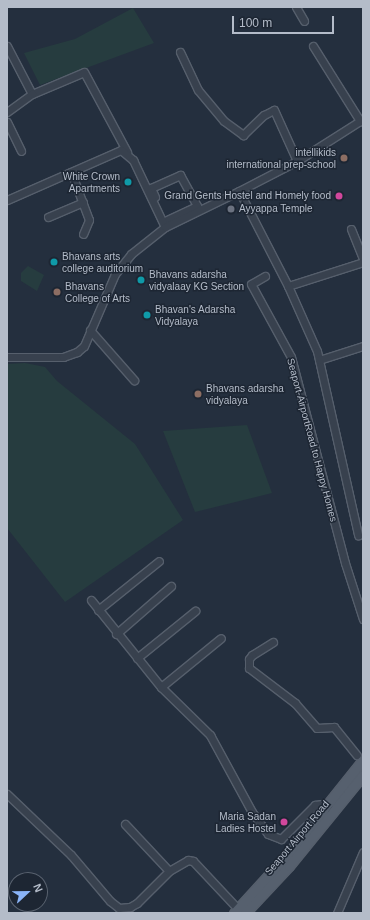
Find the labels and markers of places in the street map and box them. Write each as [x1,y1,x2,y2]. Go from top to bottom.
place label: intellikids international prep-school [226,146,336,170]
marker: intellikids international prep-school [339,153,349,163]
place label: White Crown Apartments [63,170,120,194]
marker: White Crown Apartments [123,177,133,187]
place label: Grand Gents Hostel and Homely food [164,190,331,202]
marker: Grand Gents Hostel and Homely food [334,191,344,201]
place label: Ayyappa Temple [239,203,313,215]
marker: Ayyappa Temple [226,204,236,214]
place label: Bhavans arts college auditorium [62,250,143,274]
marker: Bhavans arts college auditorium [49,257,59,267]
place label: Bhavans adarsha vidyalaay KG Section [149,268,244,292]
marker: Bhavans adarsha vidyalaay KG Section [136,275,146,285]
place label: Bhavans College of Arts [65,280,131,304]
marker: Bhavans College of Arts [52,287,62,297]
place label: Bhavan's Adarsha Vidyalaya [155,303,236,326]
marker: Bhavan's Adarsha Vidyalaya [142,310,152,320]
place label: Bhavans adarsha vidyalaya [206,382,284,406]
marker: Bhavans adarsha vidyalaya [193,389,203,399]
place label: Maria Sadan Ladies Hostel [215,810,276,834]
marker: Maria Sadan Ladies Hostel [279,817,289,827]

